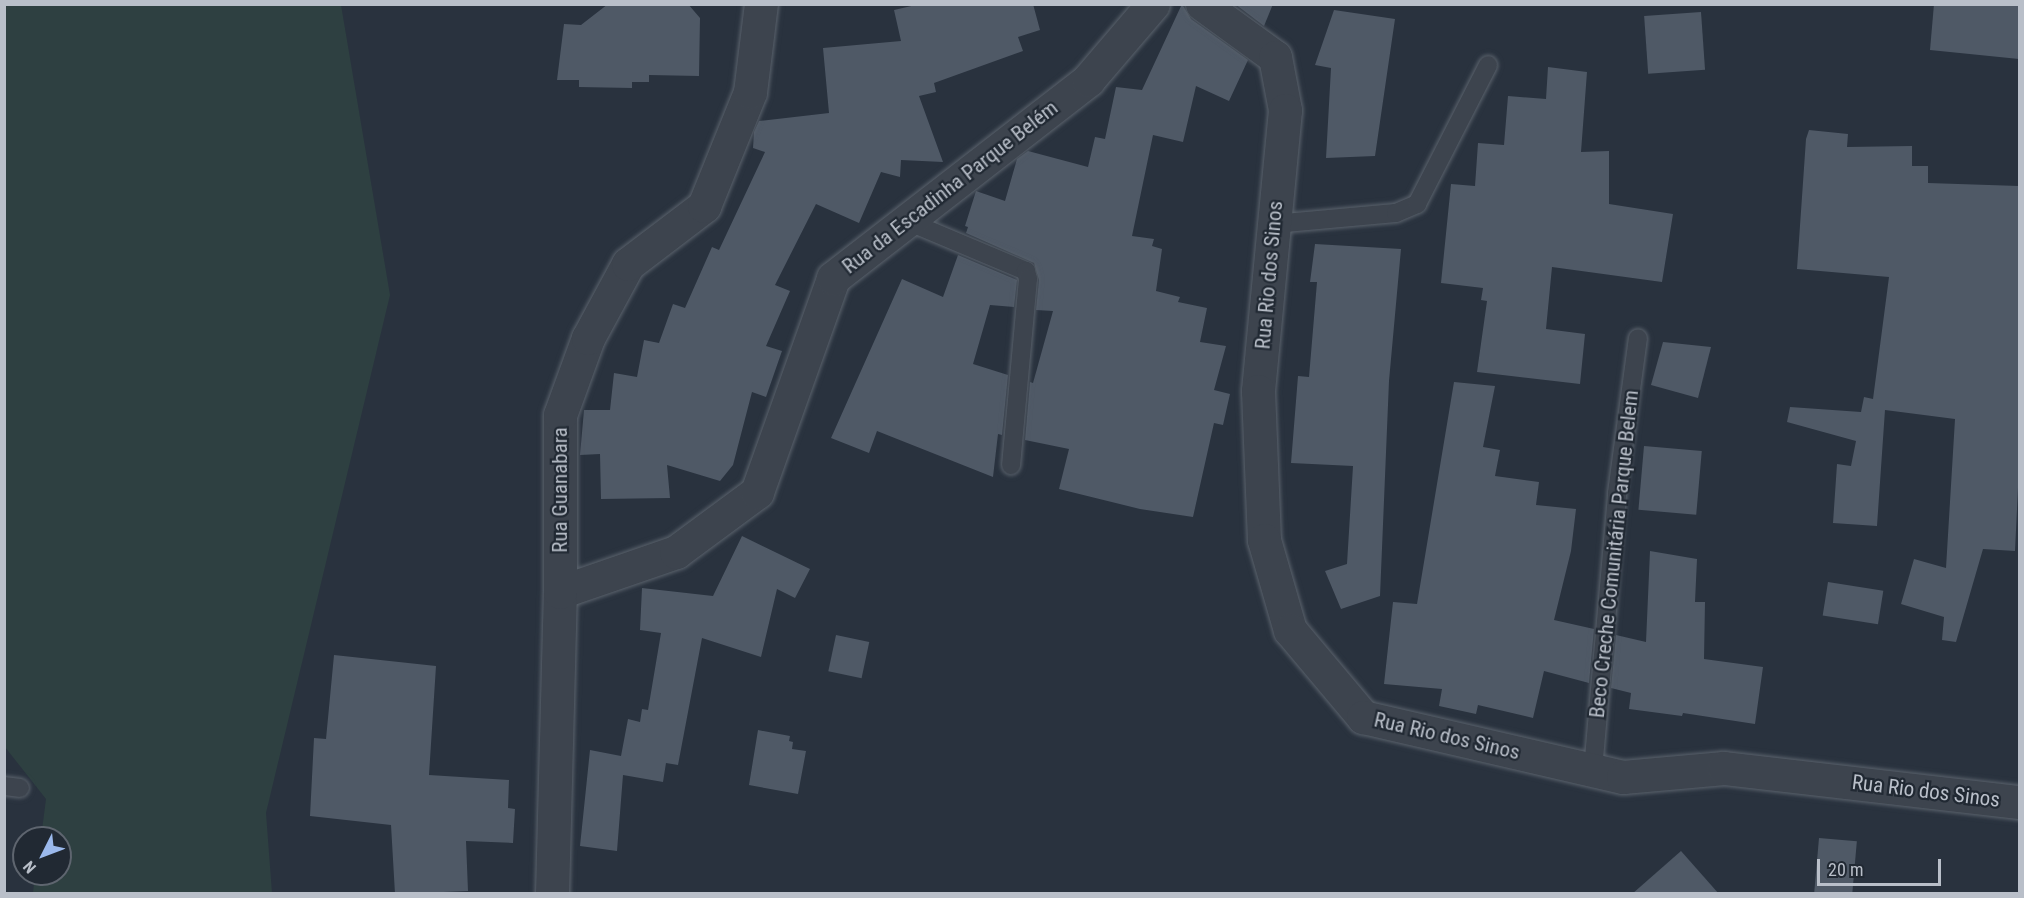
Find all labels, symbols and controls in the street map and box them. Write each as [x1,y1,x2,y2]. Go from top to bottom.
street label: Rua da Escadinha Parque Belém [837,95,1063,279]
street label: Rua Rio dos Sinos [1250,200,1288,350]
street label: Beco Creche Comunitária Parque Belem [1584,389,1644,719]
street label: Rua Guanabara [547,427,573,553]
street label: Rua Rio dos Sinos [1372,707,1522,765]
street label: Rua Rio dos Sinos [1851,769,2001,813]
north arrow [12,826,72,886]
scale bar [1820,847,1944,885]
text: N [19,857,40,877]
text: 20 m [1828,859,1863,880]

